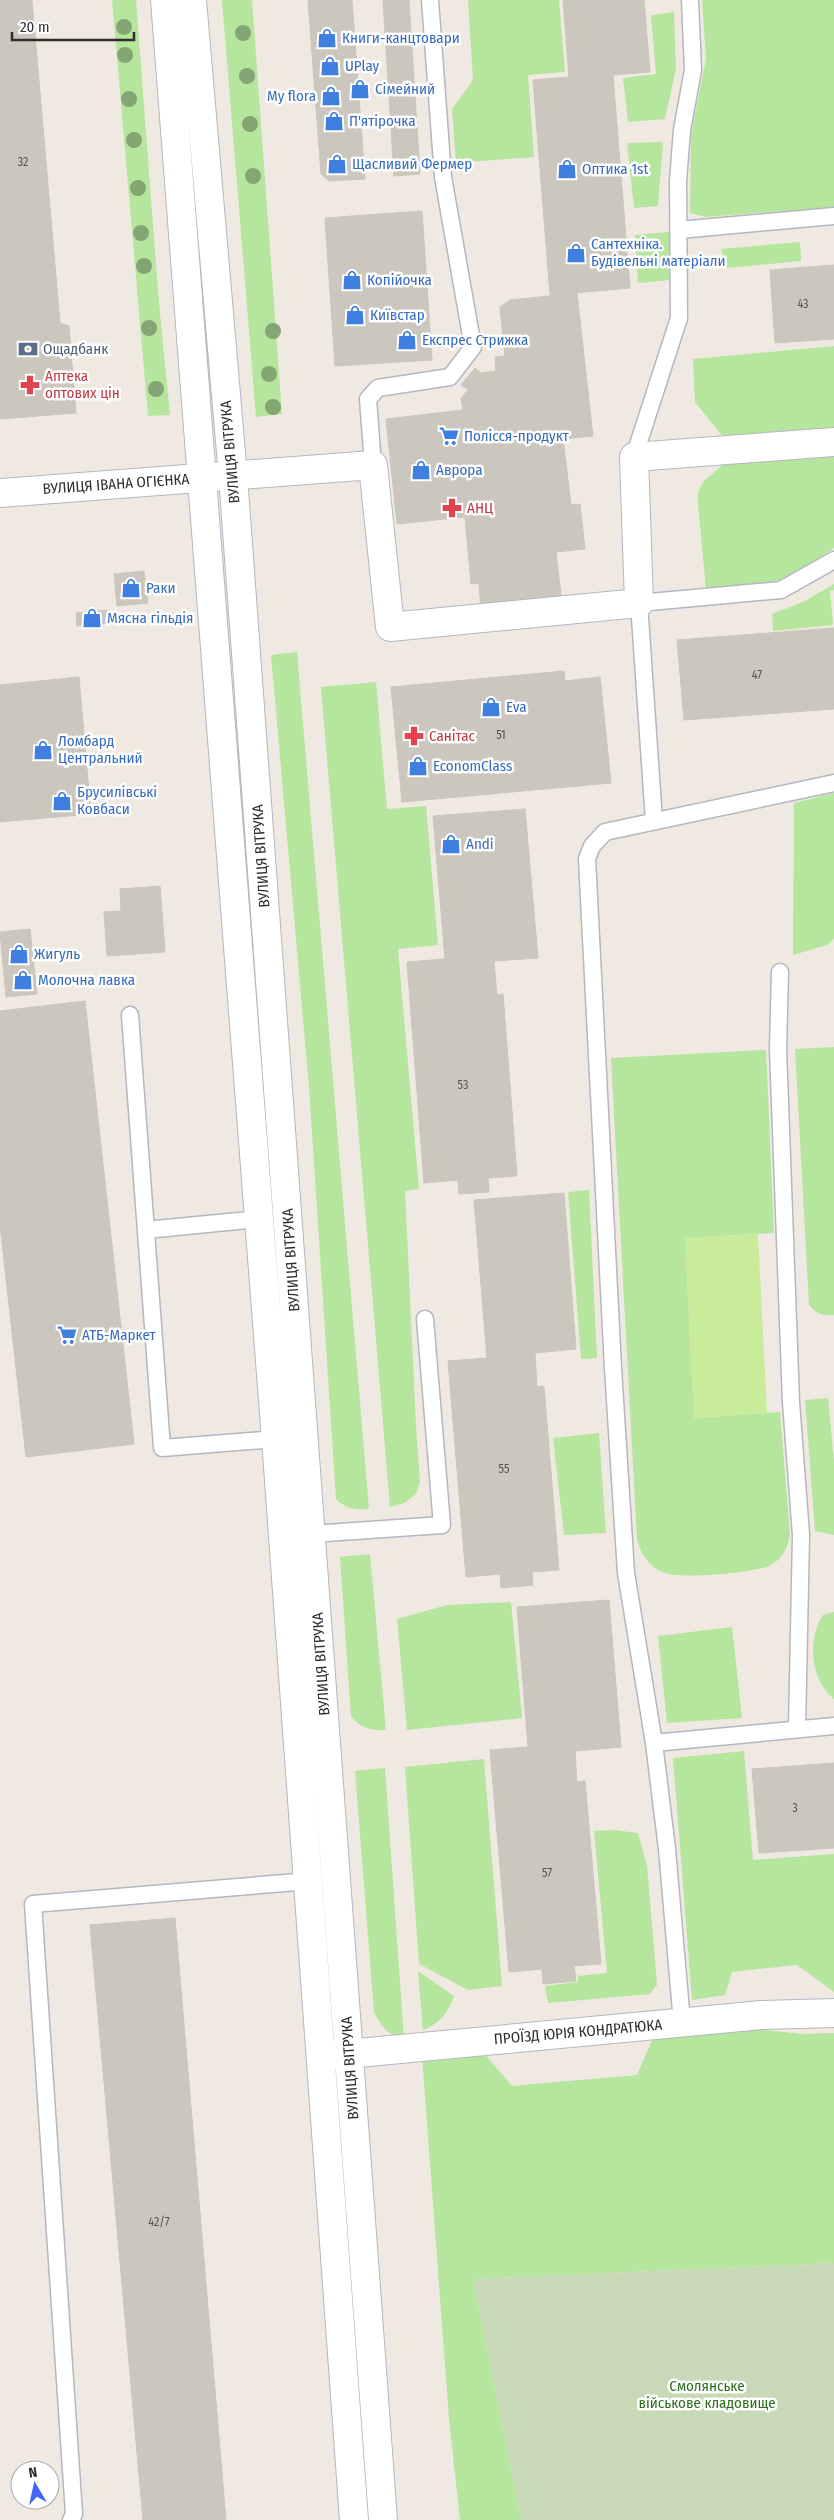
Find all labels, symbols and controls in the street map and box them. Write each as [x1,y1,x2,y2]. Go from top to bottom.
scale bar [12,10,135,42]
text: 20 m [20,18,50,36]
shop icon: Книги-канцтовари [316,27,338,49]
place label: Книги-канцтовари [342,29,460,47]
shop icon: UPlay [319,55,341,77]
place label: UPlay [345,57,380,75]
shop icon: Сімейний [349,78,371,100]
place label: Сімейний [375,80,435,98]
shop icon: My flora [320,85,342,107]
place label: My flora [267,87,316,105]
shop icon: П'ятірочка [323,110,345,132]
place label: П'ятірочка [349,112,416,130]
shop icon: Щасливий Фермер [326,153,348,175]
house number: 32 [18,155,28,169]
place label: Щасливий Фермер [352,155,472,173]
shop icon: Оптика 1st [556,158,578,180]
place label: Оптика 1st [582,160,648,178]
place label: Сантехніка. Будівельні матеріали [591,235,726,270]
shop icon: Сантехніка. Будівельні матеріали [565,242,587,264]
shop icon: Копійочка [341,269,363,291]
place label: Копійочка [367,271,432,289]
house number: 43 [797,297,809,311]
shop icon: Київстар [344,304,366,326]
place label: Київстар [370,306,425,324]
shop icon: Експрес Стрижка [396,329,418,351]
place label: Експрес Стрижка [422,331,528,349]
bank icon: Ощадбанк [17,338,39,360]
place label: Ощадбанк [43,340,108,358]
place label: Аптека оптових цін [45,367,120,402]
pharmacy icon: Аптека оптових цін [19,374,41,396]
street label: ВУЛИЦЯ ВІТРУКА [217,400,243,504]
supermarket icon: Полісся-продукт [438,425,460,447]
place label: Полісся-продукт [464,427,570,445]
shop icon: Аврора [410,459,432,481]
place label: Аврора [436,461,483,479]
street label: ВУЛИЦЯ ІВАНА ОГІЄНКА [42,470,190,498]
pharmacy icon: АНЦ [441,497,463,519]
place label: АНЦ [467,499,493,517]
shop icon: Раки [120,577,142,599]
place label: Раки [146,579,176,597]
shop icon: Мясна гільдія [81,607,103,629]
place label: Мясна гільдія [107,609,193,627]
house number: 47 [752,668,762,682]
shop icon: Eva [480,696,502,718]
place label: Eva [506,698,527,716]
pharmacy icon: Санітас [403,725,425,747]
place label: Санітас [429,727,476,745]
house number: 51 [496,728,506,742]
place label: Ломбард Центральний [58,732,143,767]
shop icon: Ломбард Центральний [32,739,54,761]
shop icon: EconomClass [407,755,429,777]
place label: EconomClass [433,757,512,775]
place label: Брусилівські Ковбаси [77,783,157,818]
shop icon: Брусилівські Ковбаси [51,790,73,812]
street label: ВУЛИЦЯ ВІТРУКА [248,804,274,908]
shop icon: Andi [440,833,462,855]
place label: Andi [466,835,494,853]
shop icon: Жигуль [8,943,30,965]
place label: Жигуль [34,945,80,963]
shop icon: Молочна лавка [12,969,34,991]
place label: Молочна лавка [38,971,135,989]
house number: 53 [458,1078,468,1092]
street label: ВУЛИЦЯ ВІТРУКА [278,1208,304,1312]
supermarket icon: АТБ-Маркет [56,1324,78,1346]
place label: АТБ-Маркет [82,1326,156,1344]
house number: 55 [499,1462,510,1476]
street label: ВУЛИЦЯ ВІТРУКА [308,1612,334,1716]
house number: 3 [792,1801,798,1815]
house number: 57 [542,1866,552,1880]
street label: ВУЛИЦЯ ВІТРУКА [337,2016,363,2120]
street label: ПРОЇЗД ЮРІЯ КОНДРАТЮКА [493,2016,663,2048]
house number: 42/7 [148,2215,170,2229]
park label: Смолянське військове кладовище [638,2377,776,2412]
north arrow [10,2460,60,2510]
text: N [28,2464,39,2482]

